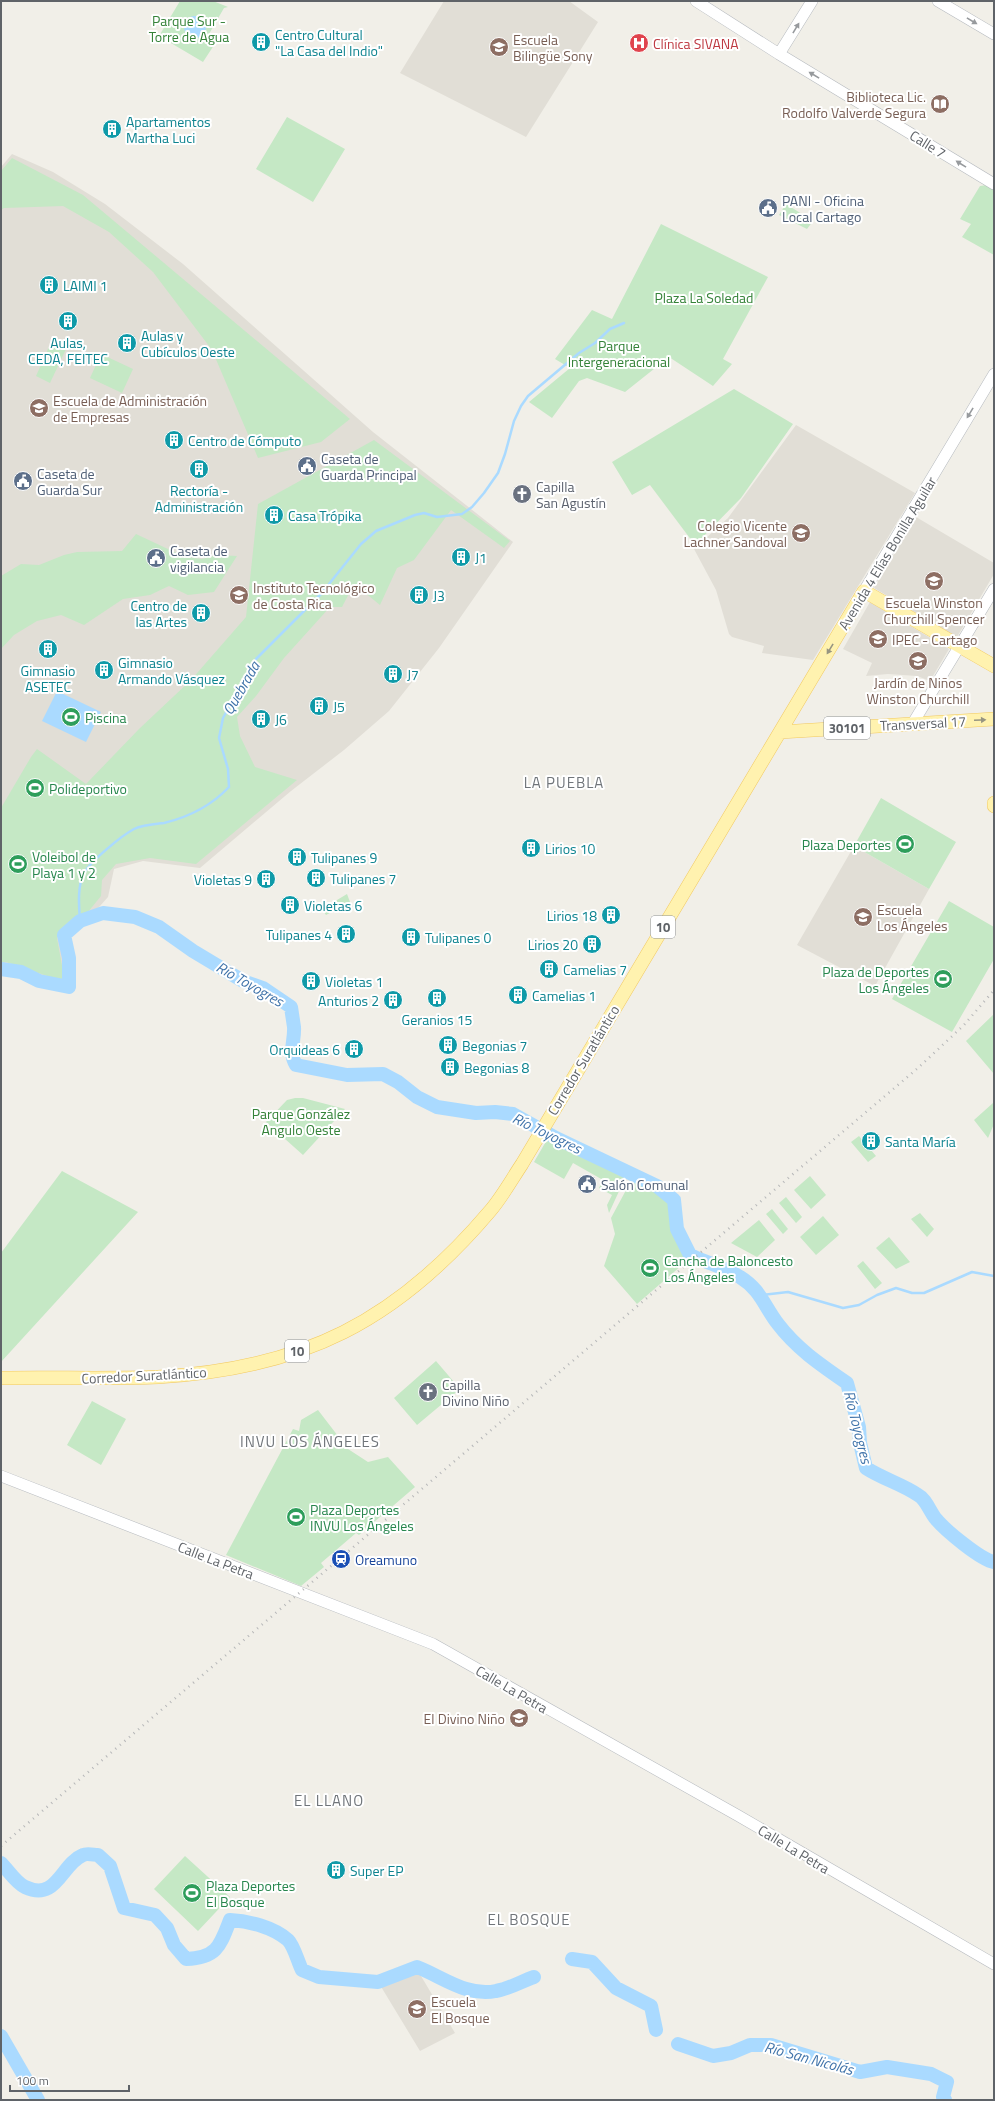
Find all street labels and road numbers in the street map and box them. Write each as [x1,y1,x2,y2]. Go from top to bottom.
street label: Calle 7 [906,125,950,163]
street label: Avenida 4 Elías Bonilla Aguilar [833,472,941,634]
street label: Transversal 17 [880,710,966,736]
road number: 30101 [824,717,870,739]
road number: 10 [651,916,675,938]
street label: Corredor Suratlántico [542,1001,624,1119]
road number: 10 [285,1340,309,1362]
street label: Corredor Suratlántico [81,1361,207,1389]
street label: Calle La Petra [175,1536,257,1584]
street label: Calle La Petra [472,1660,552,1718]
street label: Calle La Petra [754,1819,834,1879]

